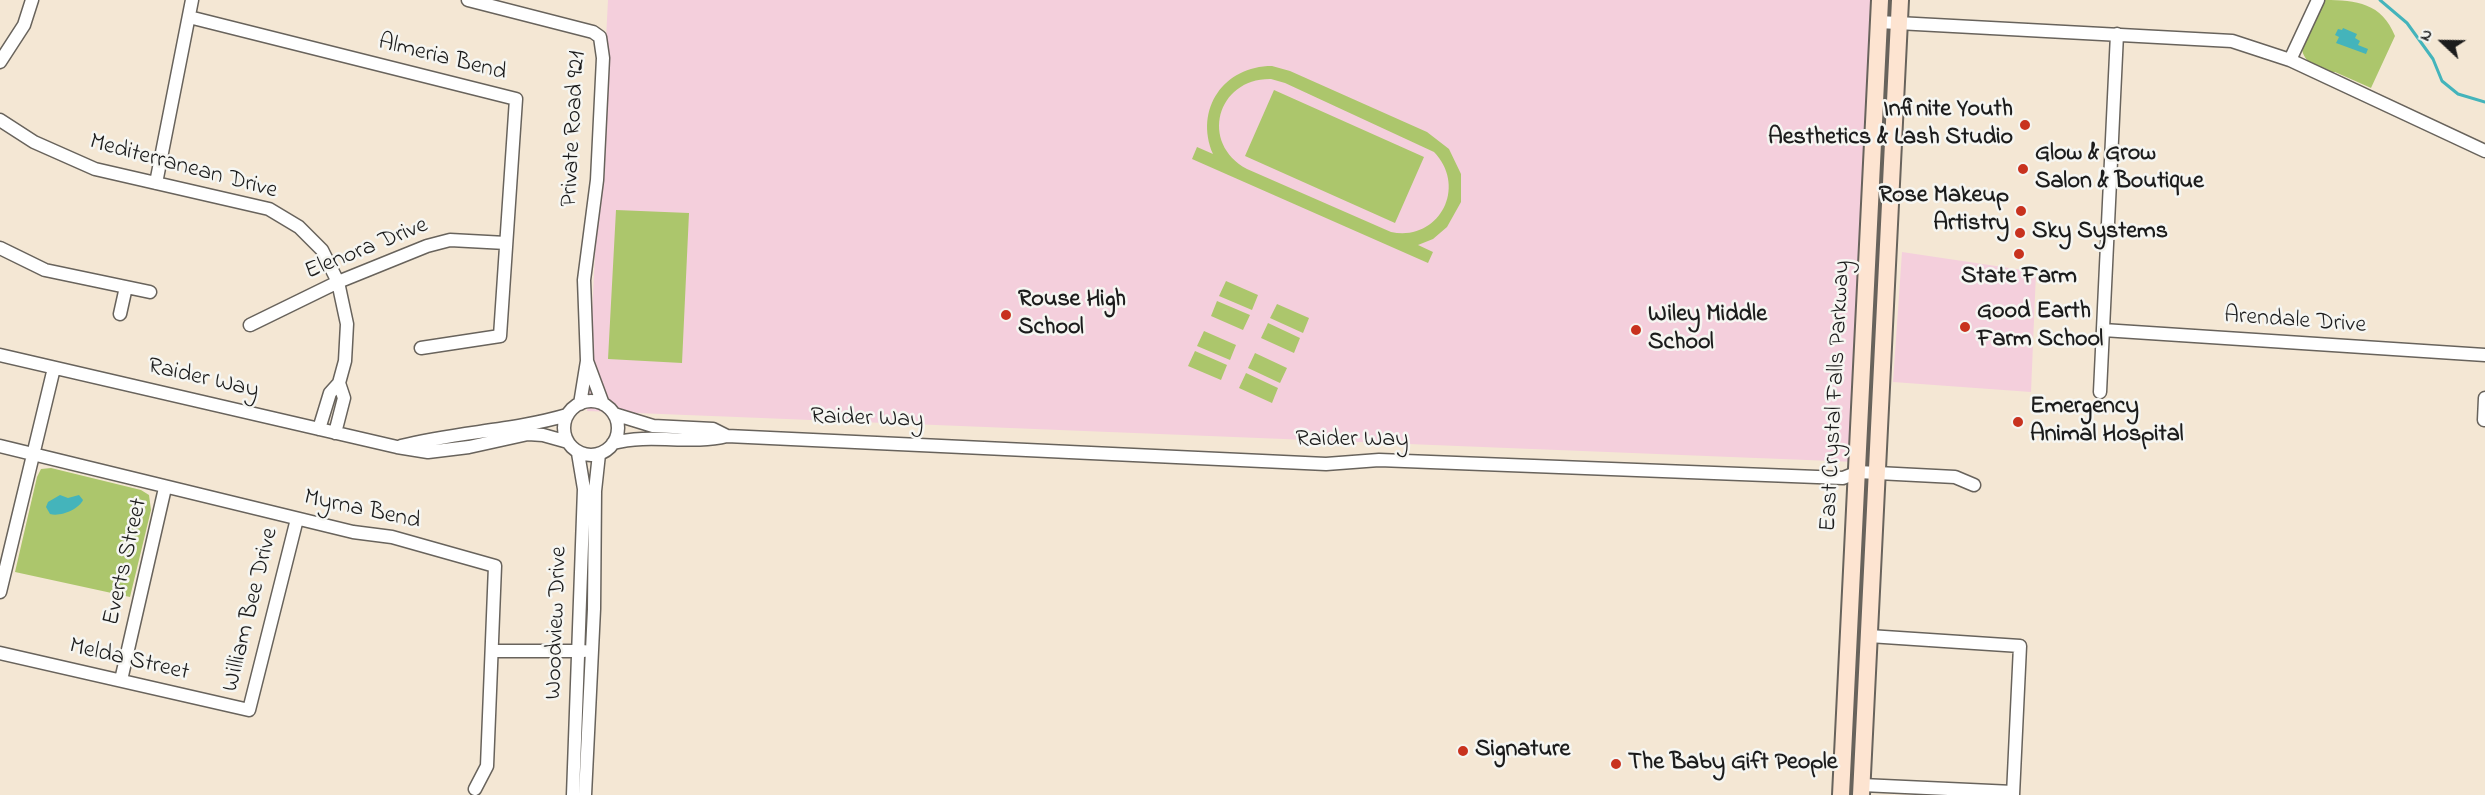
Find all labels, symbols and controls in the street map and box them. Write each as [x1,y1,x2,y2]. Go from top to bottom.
north arrow [2413,12,2473,72]
text: N [2413,26,2439,45]
street label: Almeria Bend [375,29,509,89]
street label: Private Road 921 [557,50,593,208]
place label: Infinite Youth Aesthetics & Lash Studio [1768,97,2013,153]
marker: Infinite Youth Aesthetics & Lash Studio [2018,118,2032,132]
street label: Mediterranean Drive [86,129,280,207]
place label: Glow & Grow Salon & Boutique [2035,141,2204,197]
marker: Glow & Grow Salon & Boutique [2016,162,2030,176]
place label: Rose Makeup Artistry [1879,183,2009,239]
marker: Rose Makeup Artistry [2014,204,2028,218]
street label: Elenora Drive [301,212,433,288]
place label: Sky Systems [2032,219,2168,247]
marker: Sky Systems [2013,226,2027,240]
marker: State Farm [2012,247,2026,261]
street label: East Crystal Falls Parkway [1816,260,1858,532]
place label: State Farm [1961,264,2077,292]
place label: Rouse High School [1018,287,1126,343]
place label: Good Earth Farm School [1977,299,2103,355]
place label: Wiley Middle School [1648,302,1767,358]
street label: Arendale Drive [2223,303,2367,341]
marker: Rouse High School [999,308,1013,322]
marker: Good Earth Farm School [1958,320,1972,334]
marker: Wiley Middle School [1629,323,1643,337]
street label: Raider Way [145,353,261,407]
place label: Emergency Animal Hospital [2030,394,2184,450]
street label: Raider Way [810,404,924,436]
marker: Emergency Animal Hospital [2011,415,2025,429]
street label: Raider Way [1295,427,1409,455]
street label: Myrna Bend [301,485,423,537]
street label: Everts Street [98,496,156,628]
street label: William Bee Drive [218,525,286,695]
street label: Woodview Drive [541,546,575,700]
street label: Melda Street [66,633,192,689]
place label: Signature [1475,737,1570,765]
marker: Signature [1456,744,1470,758]
place label: The Baby Gift People [1628,750,1837,778]
marker: The Baby Gift People [1609,757,1623,771]

